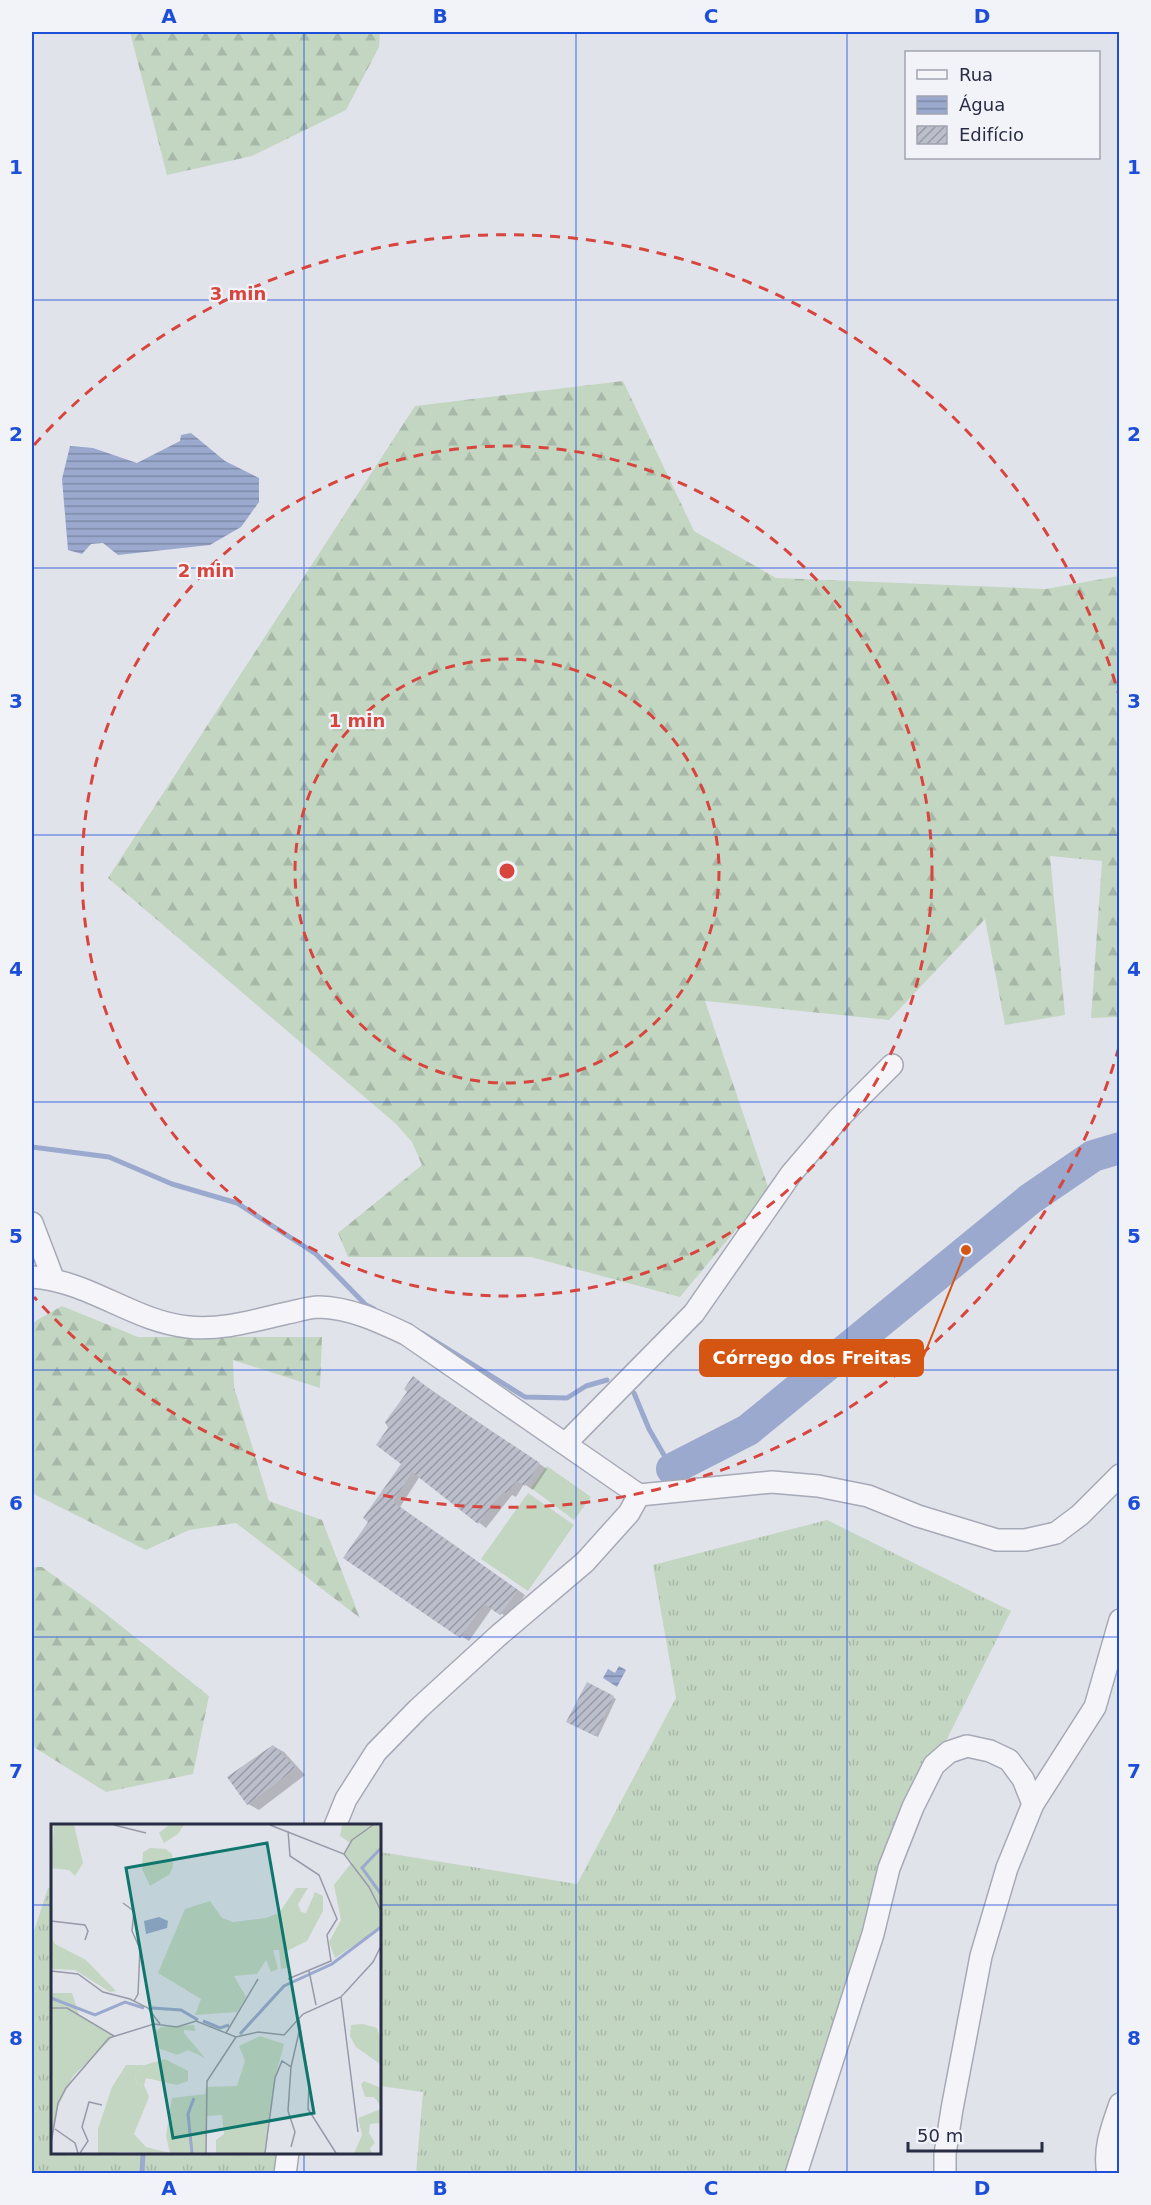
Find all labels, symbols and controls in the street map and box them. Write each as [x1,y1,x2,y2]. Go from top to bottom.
text: A [161,4,177,28]
text: B [432,4,448,28]
text: C [704,4,718,28]
text: D [974,4,990,28]
legend [905,51,1100,159]
text: Rua [959,64,993,85]
text: Água [959,94,1005,115]
text: Edifício [959,124,1024,145]
text: 1 [9,155,23,179]
text: 1 [1127,155,1141,179]
text: 3 min [210,283,266,304]
text: 2 [9,422,23,446]
text: 2 [1127,422,1141,446]
text: 2 min [178,560,234,581]
text: 3 [9,689,23,713]
text: 3 [1127,689,1141,713]
text: 1 min [329,710,385,731]
centre of rings [497,861,517,881]
text: 4 [9,957,23,981]
text: 4 [1127,957,1141,981]
text: 5 [9,1224,23,1248]
text: 5 [1127,1224,1141,1248]
callout: Córrego dos Freitas [700,1340,923,1376]
text: Córrego dos Freitas [712,1347,912,1368]
text: 6 [9,1491,23,1515]
text: 6 [1127,1491,1141,1515]
text: 7 [9,1759,23,1783]
text: 7 [1127,1759,1141,1783]
inset map [51,1824,381,2154]
text: 8 [9,2026,23,2050]
text: 8 [1127,2026,1141,2050]
scale bar [908,2115,1042,2153]
text: 50 m [917,2125,963,2146]
text: A [161,2176,177,2200]
text: B [432,2176,448,2200]
text: C [704,2176,718,2200]
text: D [974,2176,990,2200]

